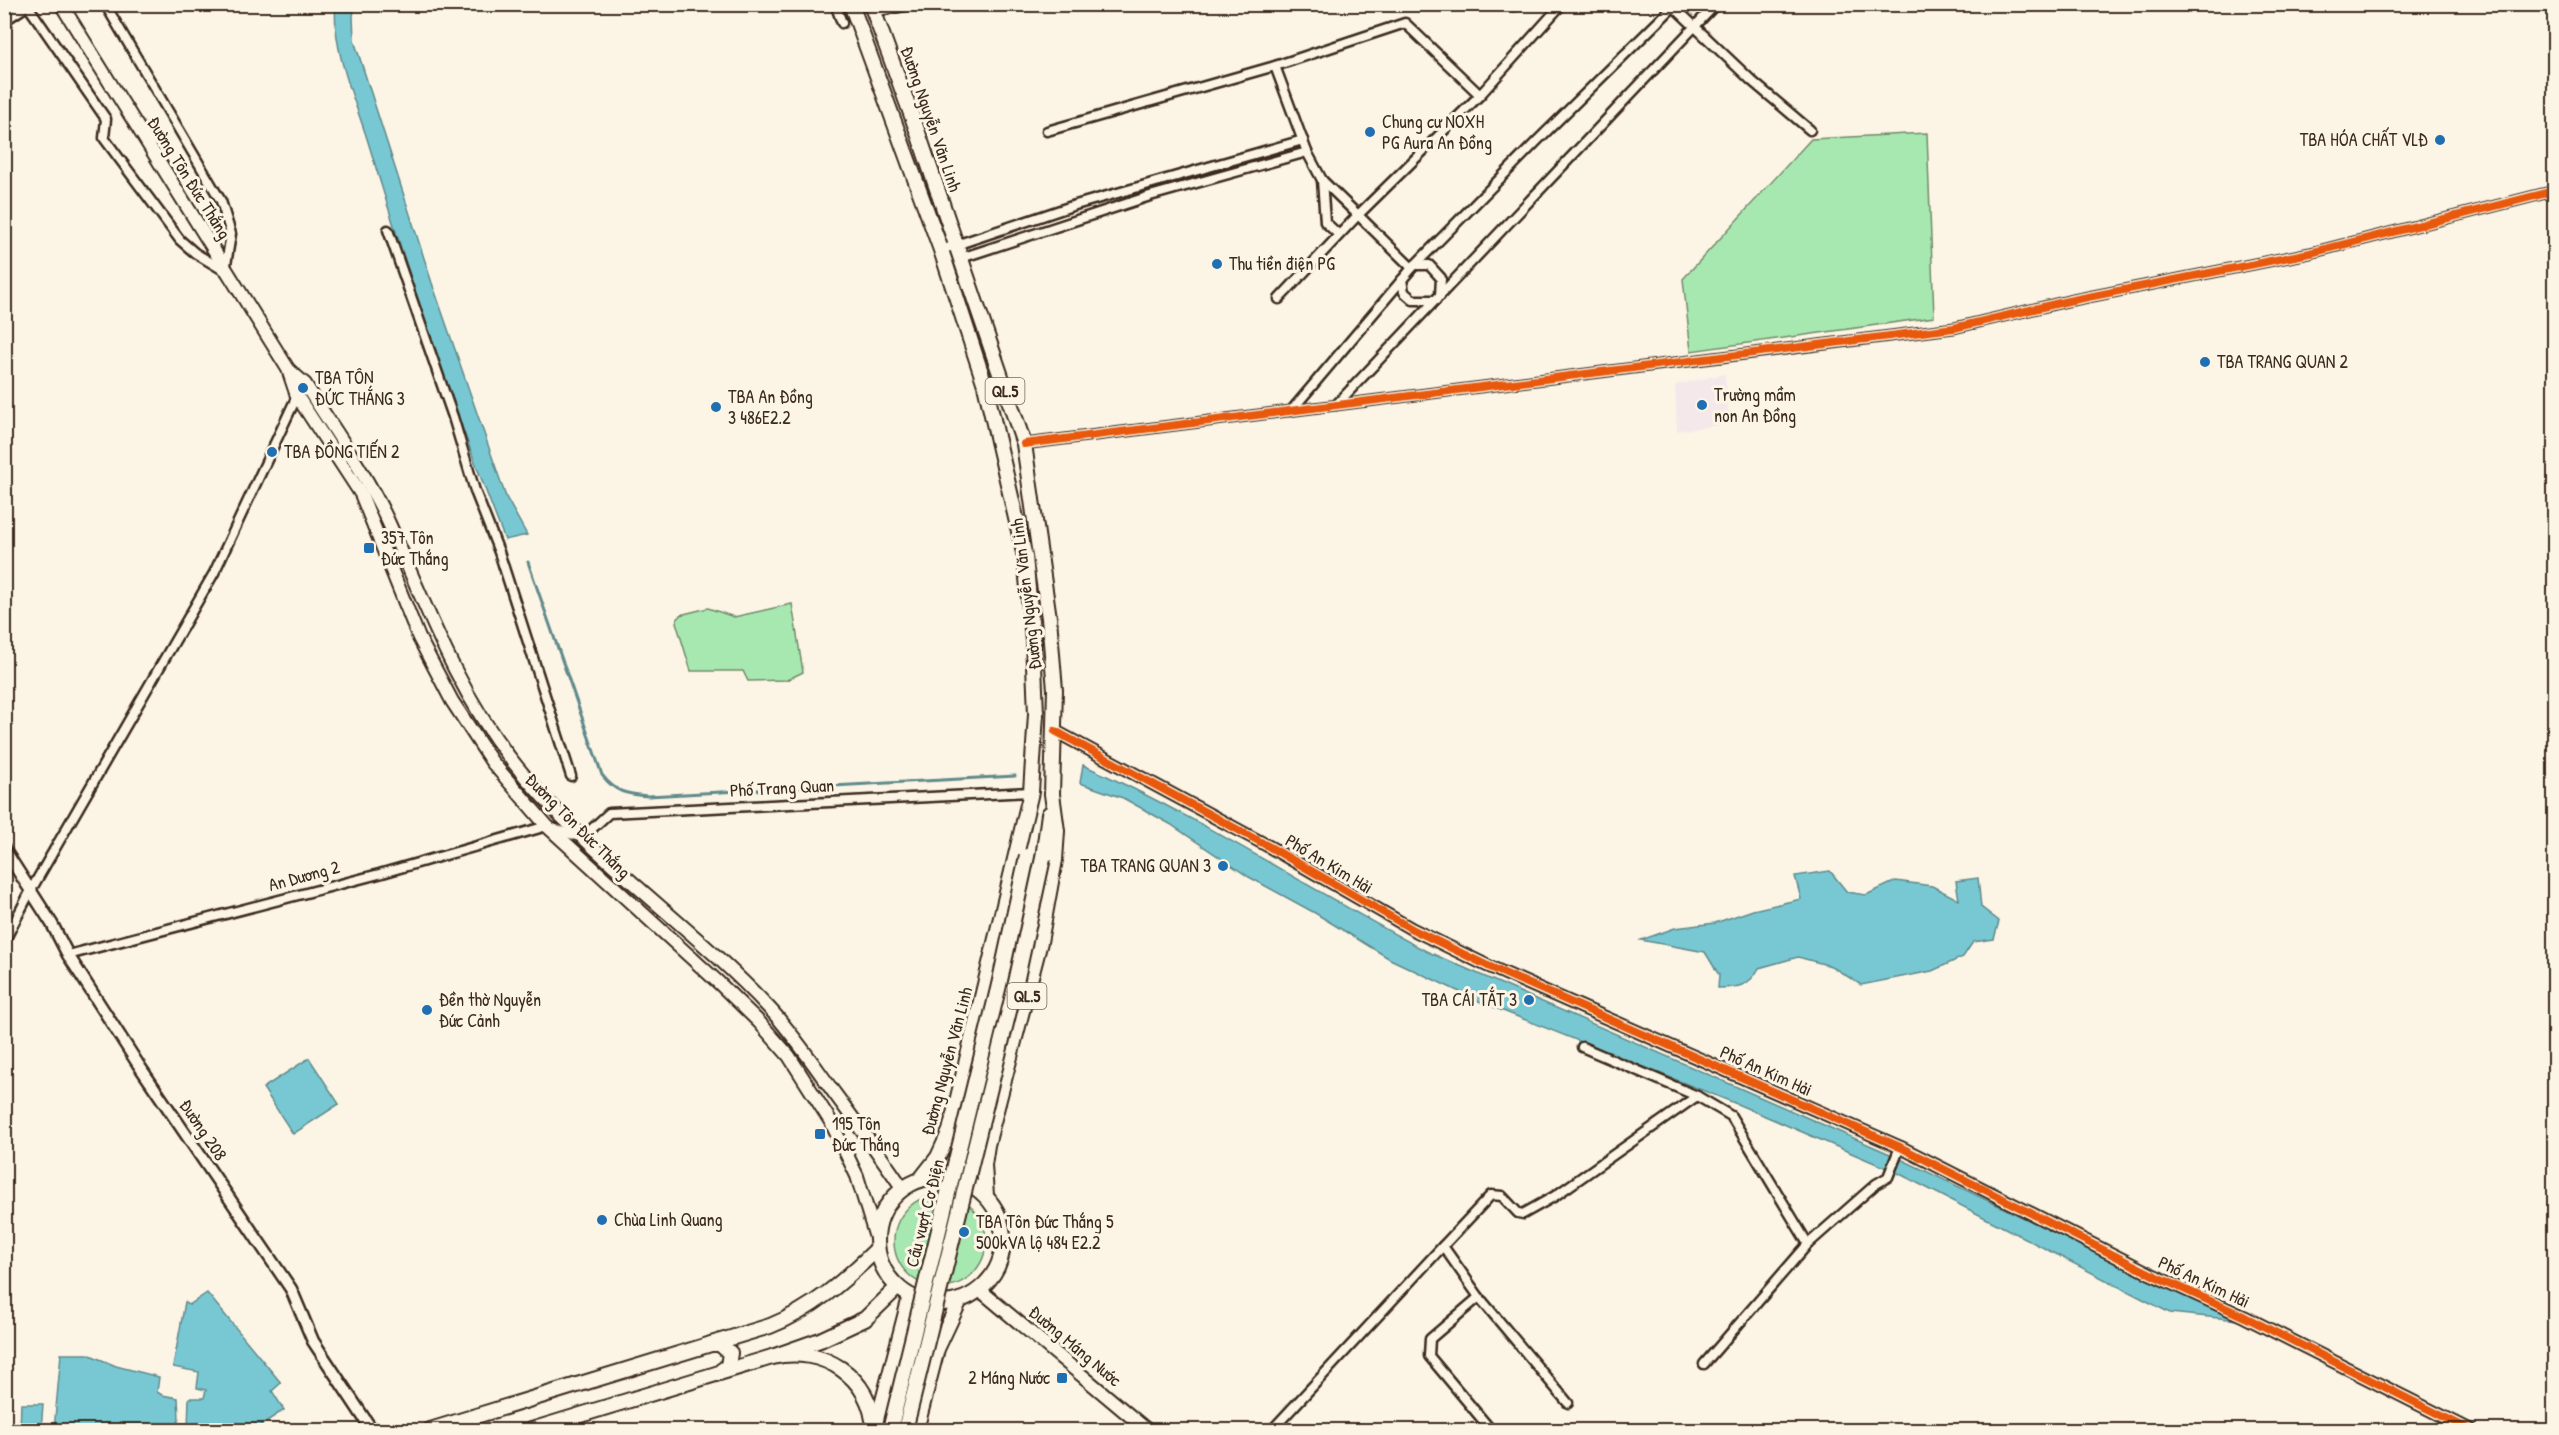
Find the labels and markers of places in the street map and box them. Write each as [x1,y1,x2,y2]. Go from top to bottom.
place label: Chung cư NOXH PG Aura An Đồng [1382,109,1492,155]
marker: Chung cư NOXH PG Aura An Đồng [1363,125,1377,139]
place label: TBA HÓA CHẤT VLĐ [2300,127,2428,152]
marker: TBA HÓA CHẤT VLĐ [2433,133,2447,147]
place label: Thu tiền điện PG [1229,251,1335,276]
marker: Thu tiền điện PG [1210,257,1224,271]
place label: TBA TRANG QUAN 2 [2217,349,2348,374]
marker: TBA TRANG QUAN 2 [2198,355,2212,369]
place label: TBA TÔN ĐỨC THẮNG 3 [315,365,405,411]
marker: TBA TÔN ĐỨC THẮNG 3 [296,381,310,395]
place label: Trường mầm non An Đồng [1714,382,1796,428]
place label: TBA An Đồng 3 486E2.2 [728,384,813,430]
marker: Trường mầm non An Đồng [1695,398,1709,412]
marker: TBA An Đồng 3 486E2.2 [709,400,723,414]
place label: TBA ĐỒNG TIẾN 2 [284,439,400,464]
marker: TBA ĐỒNG TIẾN 2 [265,445,279,459]
place label: 357 Tôn Đức Thắng [381,525,448,571]
marker: 357 Tôn Đức Thắng [362,541,376,555]
place label: TBA TRANG QUAN 3 [1081,853,1211,878]
marker: TBA TRANG QUAN 3 [1216,859,1230,873]
place label: TBA CÁI TẮT 3 [1422,986,1517,1012]
place label: Đền thờ Nguyễn Đức Cảnh [439,987,541,1033]
marker: TBA CÁI TẮT 3 [1522,993,1536,1007]
marker: Đền thờ Nguyễn Đức Cảnh [420,1003,434,1017]
place label: 195 Tôn Đức Thắng [832,1111,899,1157]
marker: 195 Tôn Đức Thắng [813,1127,827,1141]
place label: Chùa Linh Quang [614,1207,723,1232]
place label: TBA Tôn Đức Thắng 5 500kVA lộ 484 E2.2 [976,1209,1114,1255]
marker: Chùa Linh Quang [595,1213,609,1227]
marker: TBA Tôn Đức Thắng 5 500kVA lộ 484 E2.2 [957,1225,971,1239]
place label: 2 Máng Nước [968,1365,1050,1390]
marker: 2 Máng Nước [1055,1371,1069,1385]

